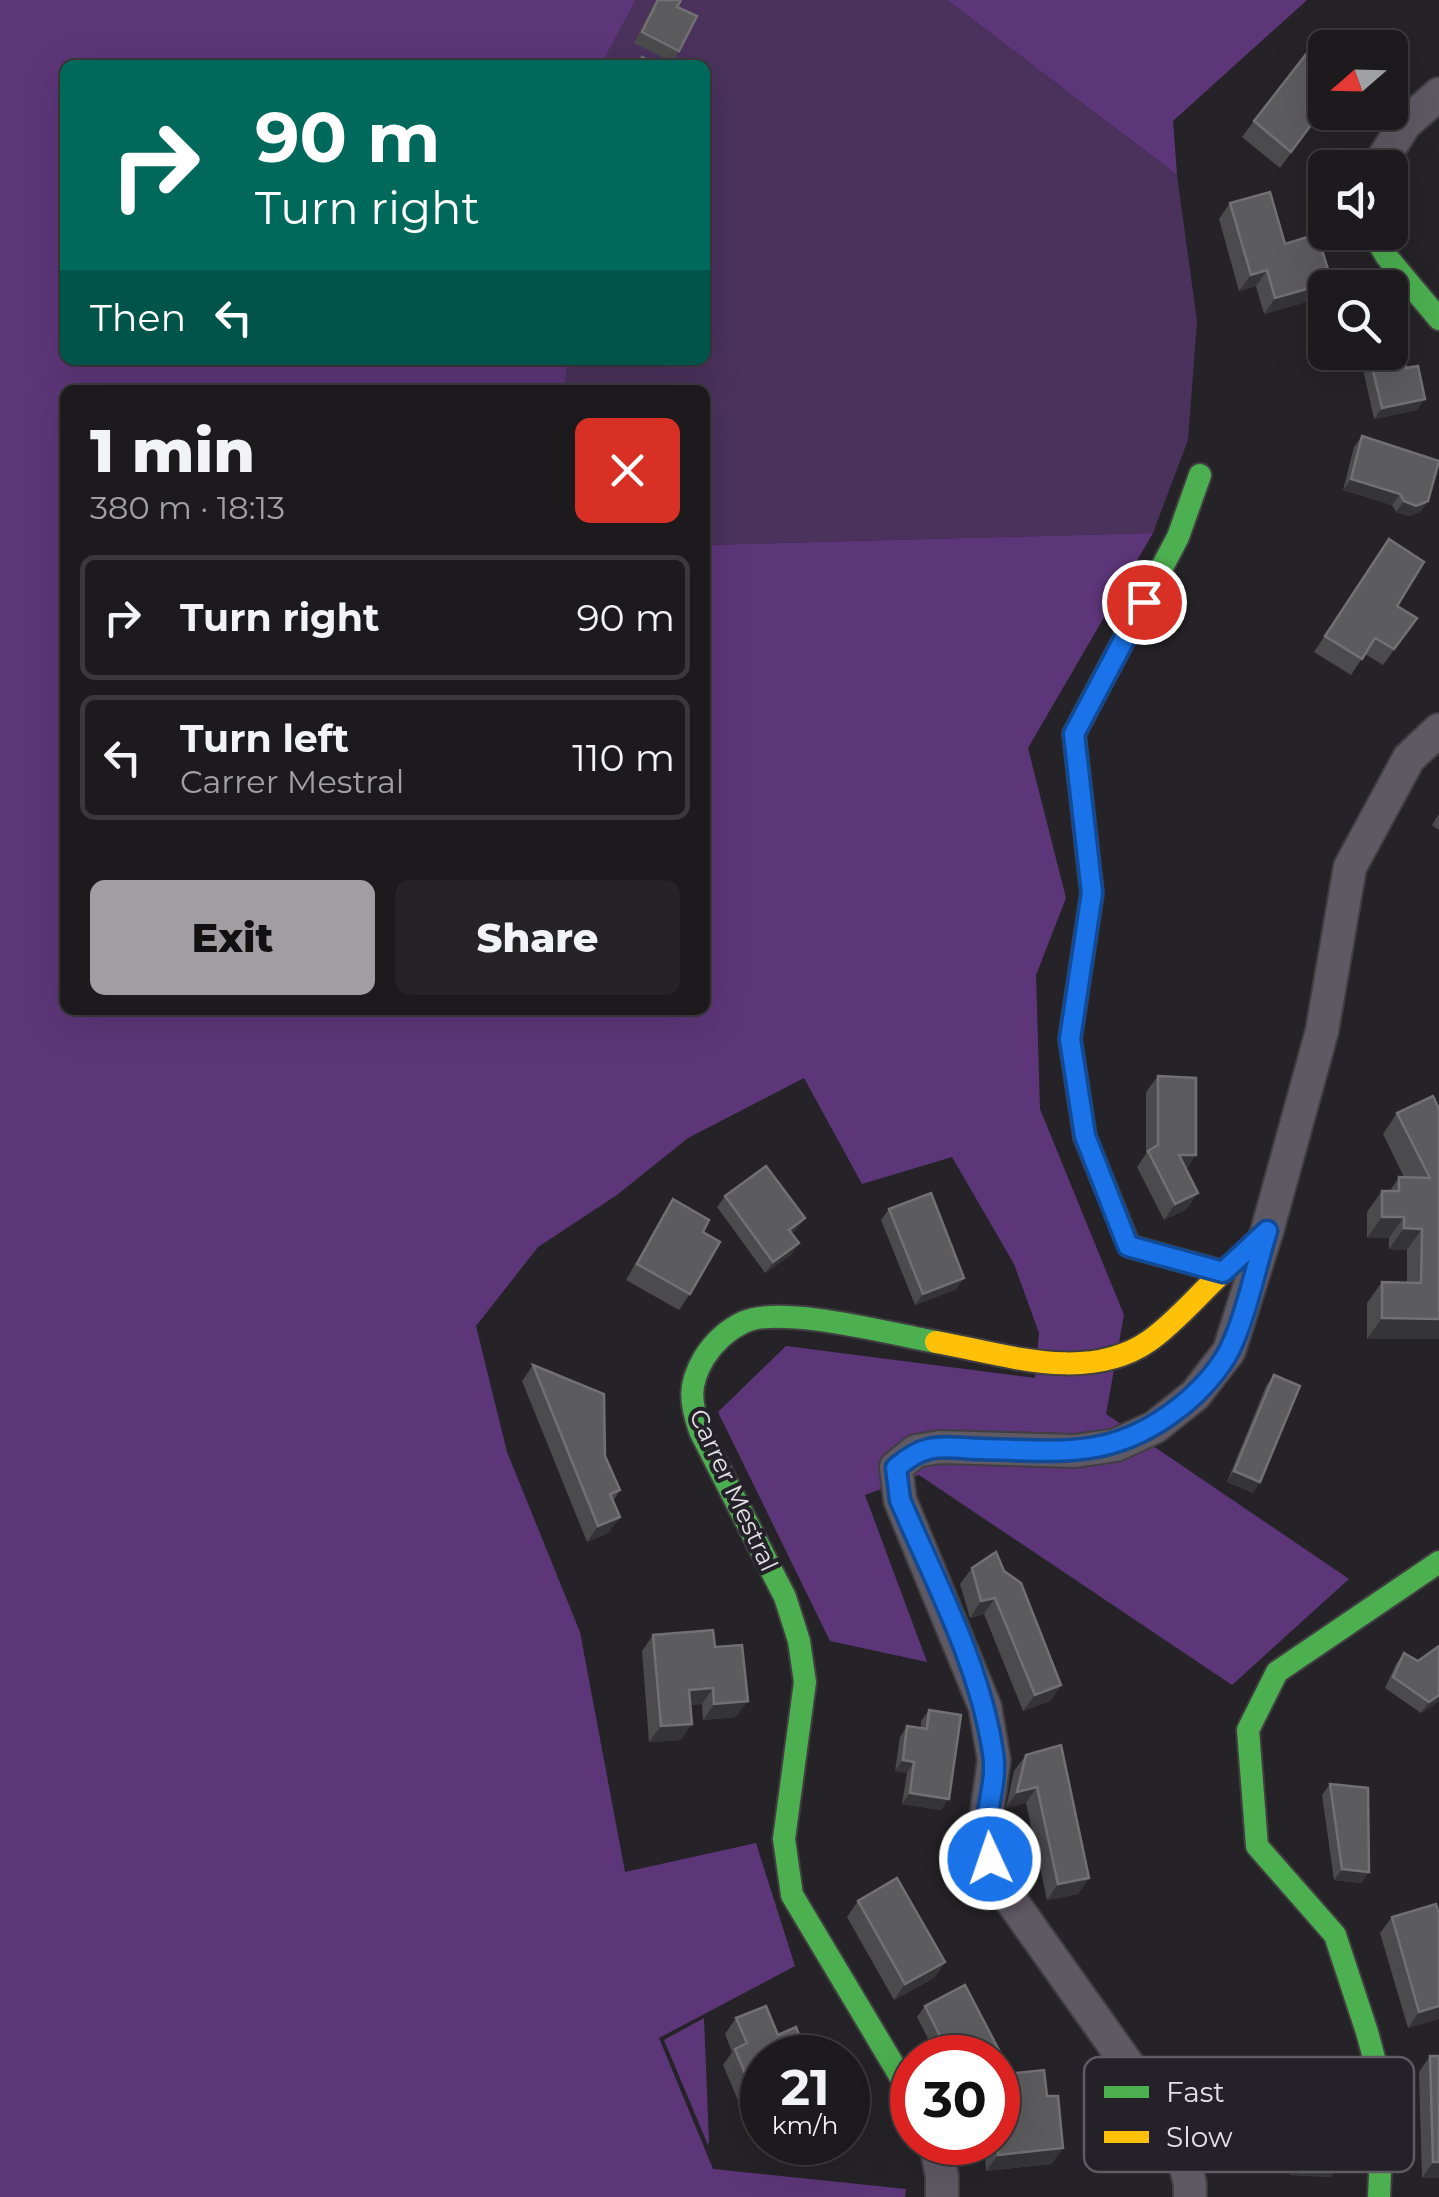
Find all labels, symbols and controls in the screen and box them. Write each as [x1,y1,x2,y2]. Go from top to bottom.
north arrow [1308,30,1408,130]
map controls [1308,30,1408,370]
text: 90 m [255,94,440,180]
icon: right [90,100,220,230]
button: sound [1308,150,1408,250]
text: Turn right [255,180,480,235]
button: search [1308,270,1408,370]
icon: left [206,290,261,345]
text: Then [90,294,186,341]
text: 1 min [90,414,255,487]
button: close [575,418,680,523]
text: 380 m · 18:13 [90,488,285,527]
pin [1102,560,1187,645]
icon: arrive [1117,575,1172,630]
icon: right [95,590,150,645]
text: Turn right [180,594,379,641]
text: 90 m [576,594,675,641]
text: Turn left [180,715,349,762]
icon: left [95,730,150,785]
text: 110 m [572,734,675,781]
text: Carrer Mestral [180,762,404,801]
button: Exit [90,880,375,995]
button: Share [395,880,680,995]
street label: Carrer Mestral [683,1404,785,1576]
position arrow [938,1807,1042,1911]
speed limit sign: 30 [890,2035,1020,2165]
text: 21 [780,2057,830,2118]
legend [1084,2057,1414,2172]
text: Fast [1166,2075,1225,2109]
text: km/h [772,2110,838,2140]
text: Slow [1166,2120,1233,2154]

